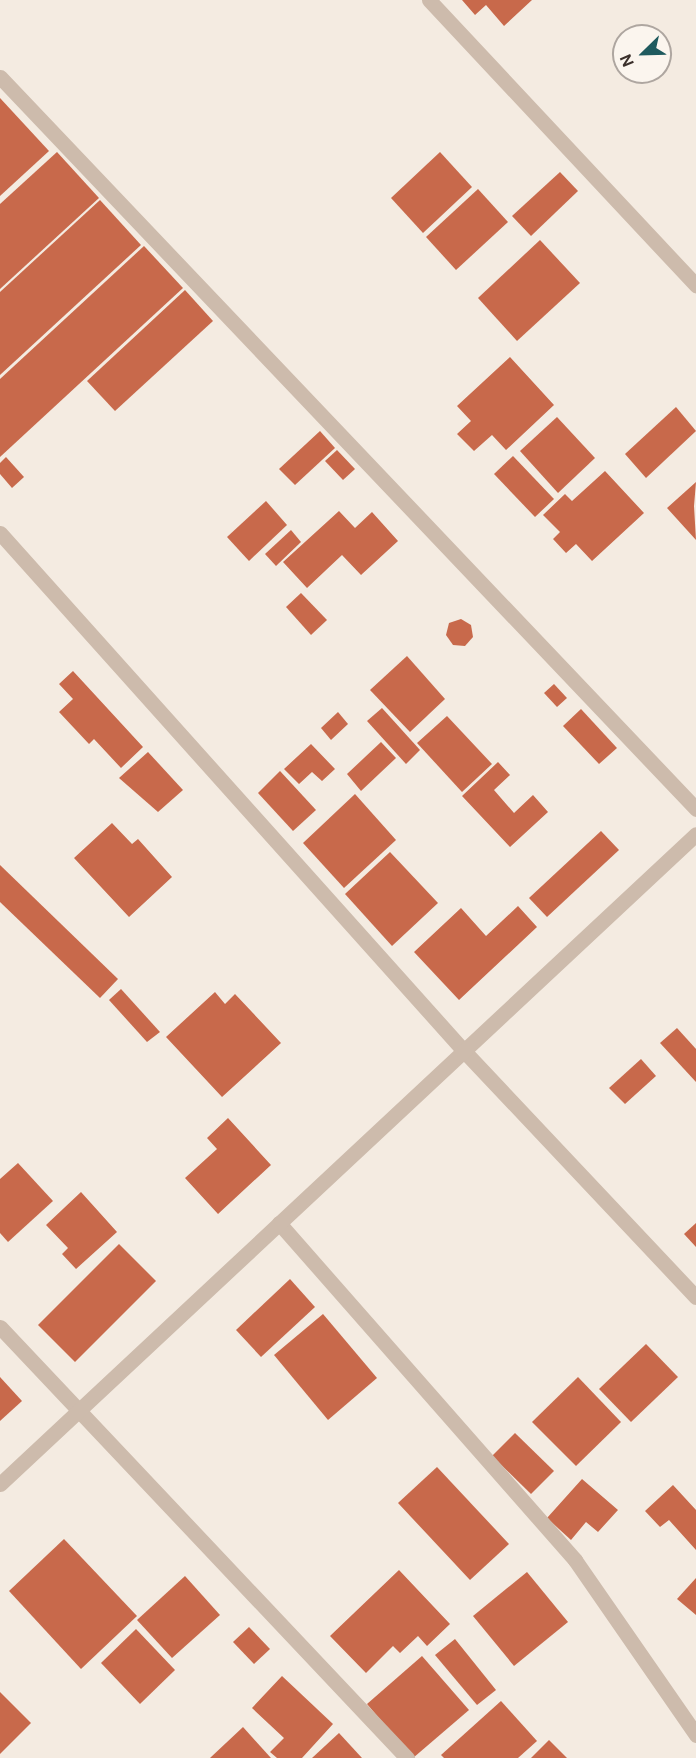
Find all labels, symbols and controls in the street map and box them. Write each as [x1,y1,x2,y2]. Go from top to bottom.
north arrow [612,24,672,84]
text: N [615,51,639,70]

